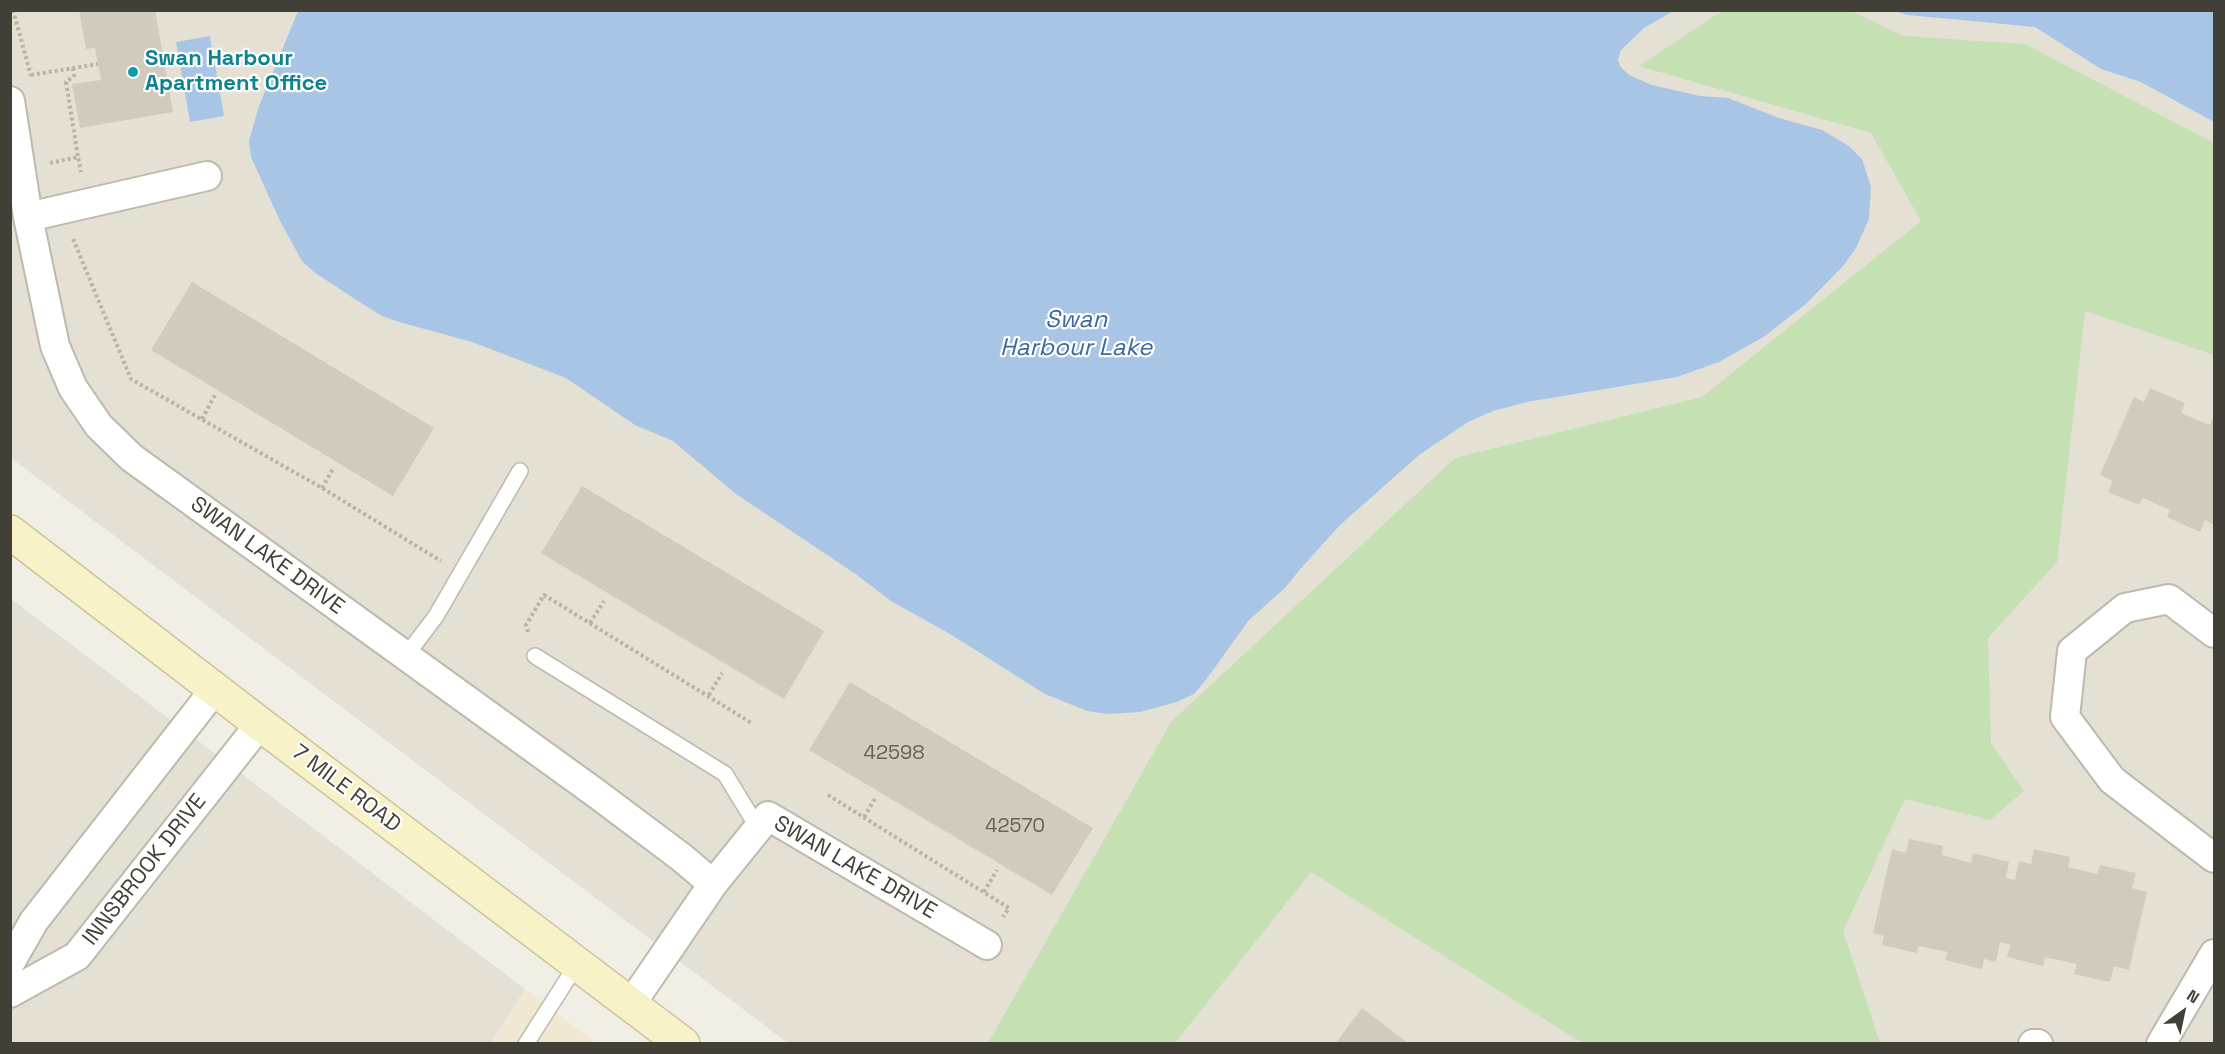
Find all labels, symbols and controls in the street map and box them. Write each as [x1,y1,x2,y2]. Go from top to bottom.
place label: Swan Harbour Apartment Office [145,46,327,98]
marker: Swan Harbour Apartment Office [126,65,140,79]
water label: Swan Harbour Lake [1000,306,1152,362]
street label: SWAN LAKE DRIVE [185,491,349,621]
street label: 7 MILE ROAD [286,740,406,838]
house number: 42598 [863,742,925,766]
street label: INNSBROOK DRIVE [78,789,212,951]
street label: SWAN LAKE DRIVE [769,811,941,925]
house number: 42570 [985,815,1045,839]
north arrow [2153,982,2213,1042]
text: N [2183,985,2203,1008]

